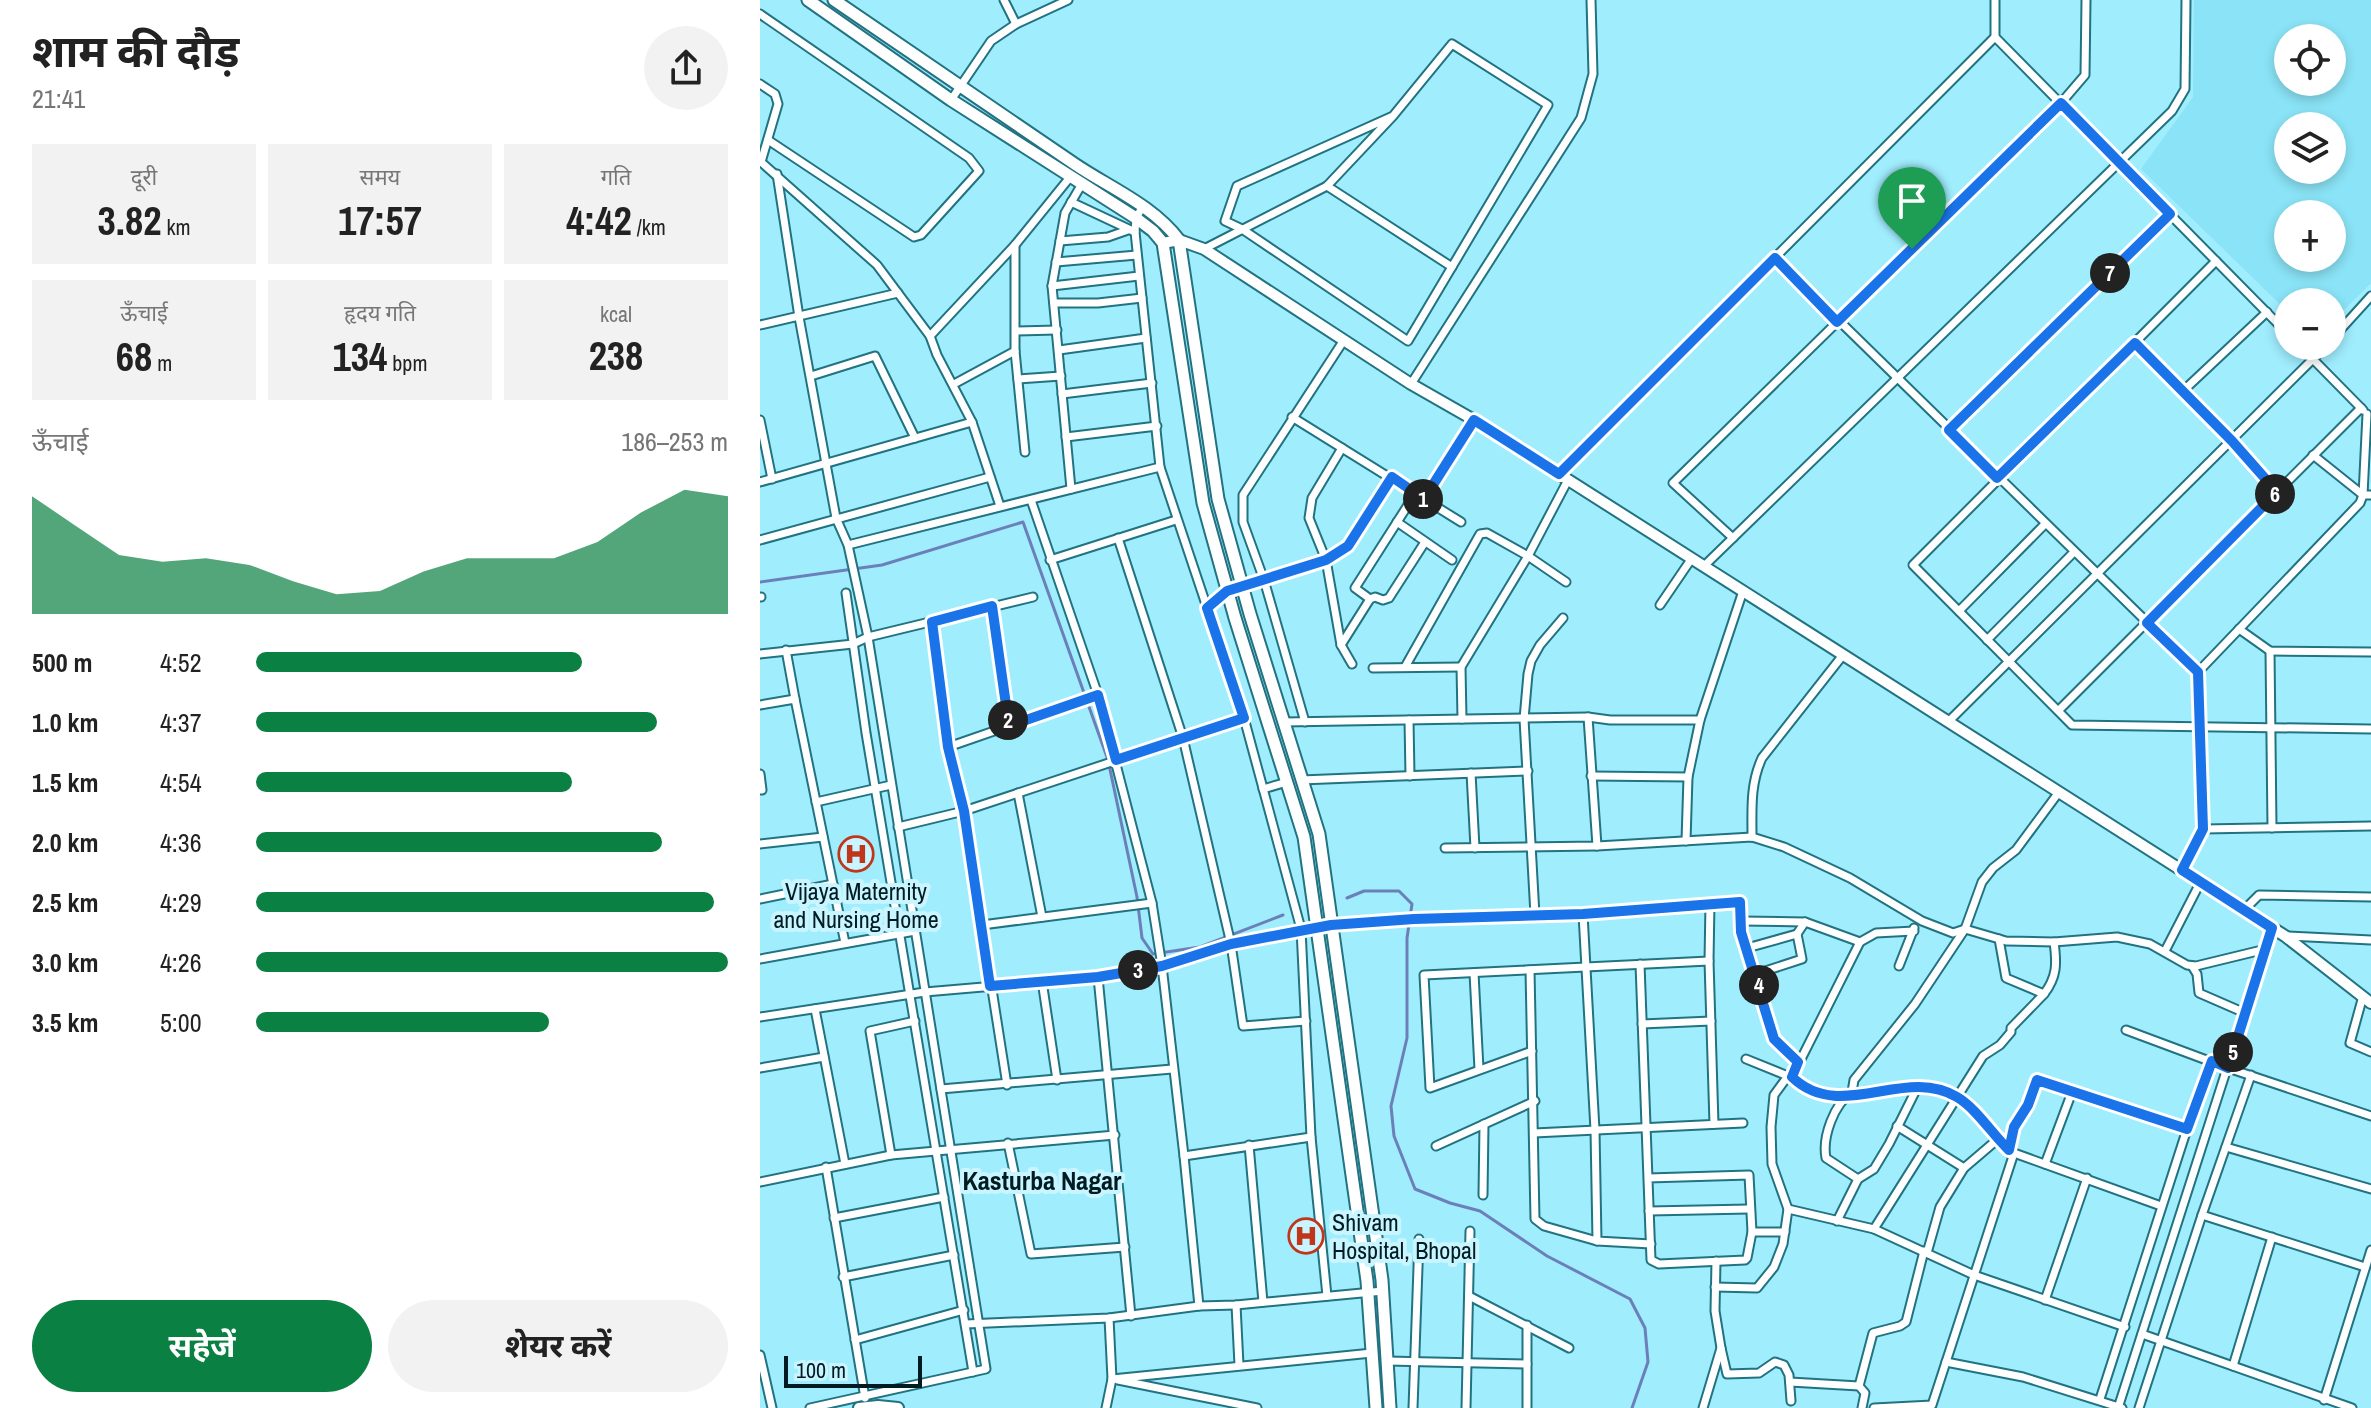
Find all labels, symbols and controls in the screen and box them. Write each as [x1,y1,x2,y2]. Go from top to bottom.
text: शाम की दौड़ [32,21,239,81]
map controls [2274,24,2346,360]
button: locate [2274,24,2346,96]
button: share [644,26,728,110]
text: 21:41 [32,81,85,116]
button: layers [2274,112,2346,184]
text: दूरी [131,162,157,192]
text: समय [360,162,400,192]
text: गति [601,162,631,192]
pin [1878,167,1946,249]
icon: arrive [1890,179,1934,223]
text: 3.82 [98,194,161,247]
text: 17:57 [338,194,422,247]
text: 4:42 [566,194,632,247]
button: + [2274,200,2346,272]
text: km [161,212,190,242]
text: /km [632,212,666,242]
pin: 7 [2090,253,2130,293]
text: 7 [2105,258,2115,288]
button: − [2274,288,2346,360]
text: ऊँचाई [120,298,168,328]
text: हृदय गति [344,298,416,328]
text: kcal [600,299,632,329]
text: 238 [589,329,643,382]
text: 68 [116,330,152,383]
text: 134 [333,330,387,383]
text: m [152,348,172,378]
text: bpm [387,348,427,378]
text: ऊँचाई [32,424,88,459]
text: 186–253 m [621,424,728,459]
pin: 6 [2255,474,2295,514]
pin: 1 [1403,479,1443,519]
text: 6 [2270,479,2280,509]
text: 1 [1418,484,1428,514]
text: 500 m [32,645,92,680]
text: 4:52 [160,645,202,680]
pin: 2 [988,700,1028,740]
text: 1.0 km [32,705,98,740]
text: 4:37 [160,705,202,740]
text: 2 [1003,705,1013,735]
text: 1.5 km [32,765,98,800]
text: 4:54 [160,765,202,800]
text: 2.0 km [32,825,98,860]
text: 4:36 [160,825,202,860]
hospital icon: Vijaya Maternity and Nursing Home [837,835,875,873]
place label: Vijaya Maternity and Nursing Home [773,875,939,935]
text: 2.5 km [32,885,98,920]
text: 4:29 [160,885,202,920]
text: 3.0 km [32,945,98,980]
text: 4:26 [160,945,202,980]
pin: 3 [1118,950,1158,990]
text: 3 [1133,955,1143,985]
pin: 4 [1739,965,1779,1005]
text: 4 [1754,970,1764,1000]
text: 3.5 km [32,1005,98,1040]
text: 5:00 [160,1005,202,1040]
pin: 5 [2213,1032,2253,1072]
text: 5 [2228,1037,2238,1067]
district label: Kasturba Nagar [963,1163,1122,1198]
place label: Shivam Hospital, Bhopal [1332,1206,1476,1266]
hospital icon: Shivam Hospital, Bhopal [1287,1217,1325,1255]
button: सहेजें [32,1300,372,1392]
button: शेयर करें [388,1300,728,1392]
scale bar [784,1352,922,1388]
text: 100 m [796,1355,846,1385]

